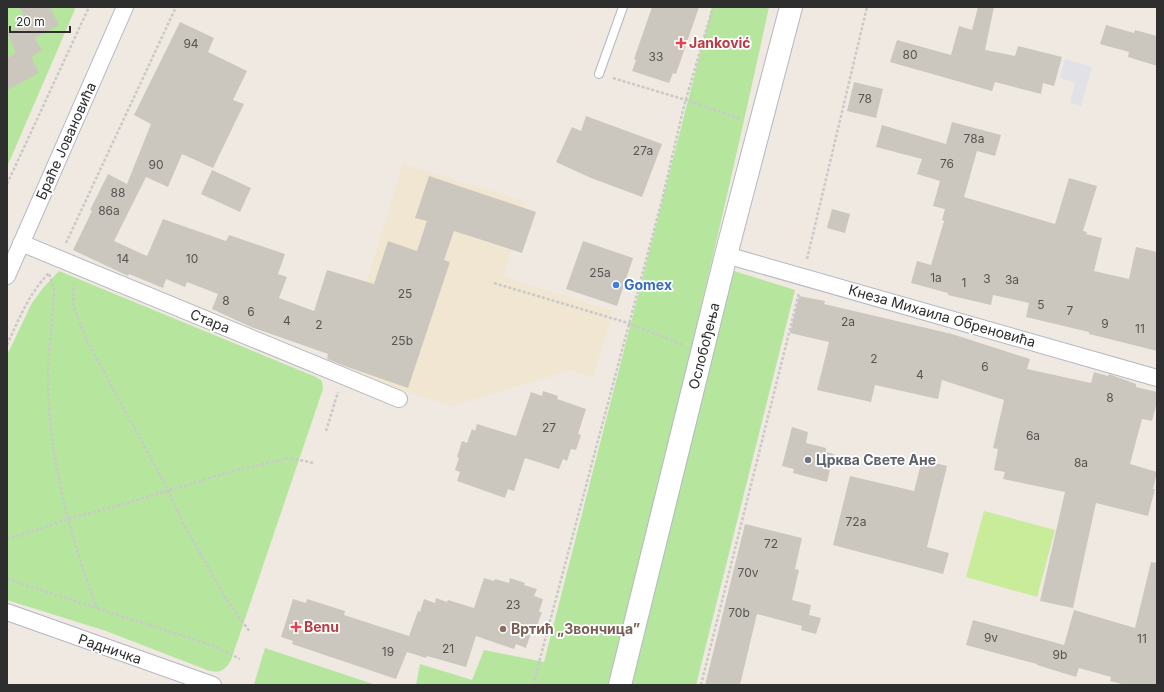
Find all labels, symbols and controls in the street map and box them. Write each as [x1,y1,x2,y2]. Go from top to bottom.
scale bar [10,8,70,34]
text: 20 m [16,14,45,29]
place label: Janković [689,34,751,51]
house number: 94 [183,36,199,51]
marker: Janković [676,38,686,48]
house number: 80 [903,47,918,62]
house number: 33 [649,49,663,64]
street label: Браће Јовановића [32,79,99,202]
house number: 78 [858,91,872,106]
house number: 78a [964,131,984,146]
house number: 27a [633,143,653,158]
house number: 76 [940,156,954,171]
house number: 90 [148,157,164,172]
house number: 88 [111,185,125,200]
house number: 86a [98,203,120,218]
house number: 14 [117,251,130,266]
house number: 10 [186,251,198,266]
house number: 25a [589,265,611,280]
house number: 1a [930,270,942,285]
house number: 3 [983,271,991,286]
house number: 3a [1005,272,1019,287]
house number: 1 [962,275,966,290]
place label: Gomex [624,276,672,293]
marker: Gomex [611,280,621,290]
street label: Кнеза Михаила Обреновића [847,281,1038,350]
house number: 25 [398,286,412,301]
house number: 8 [222,293,230,308]
house number: 5 [1037,297,1045,312]
street label: Ослобођења [685,301,722,391]
house number: 7 [1067,303,1074,318]
house number: 6 [247,304,255,319]
street label: Стара [188,305,232,336]
house number: 4 [283,313,291,328]
house number: 2a [841,314,855,329]
house number: 9 [1101,316,1109,331]
house number: 2 [315,317,323,332]
house number: 11 [1135,321,1145,336]
house number: 25b [391,333,413,348]
house number: 2 [870,351,878,366]
house number: 6 [981,359,989,374]
house number: 4 [916,367,924,382]
house number: 8 [1106,390,1114,405]
house number: 27 [542,420,556,435]
house number: 6a [1026,428,1040,443]
place label: Црква Свете Ане [816,451,936,468]
marker: Црква Свете Ане [803,455,813,465]
house number: 8a [1074,455,1088,470]
house number: 72a [846,514,866,529]
house number: 72 [764,536,778,551]
house number: 70v [738,565,759,580]
house number: 23 [506,597,520,612]
house number: 70b [728,605,750,620]
place label: Benu [304,618,339,635]
place label: Вртић „Звончица” [511,620,640,637]
marker: Benu [291,622,301,632]
marker: Вртић „Звончица” [498,624,508,634]
street label: Радничка [76,630,144,667]
house number: 9v [984,630,998,645]
house number: 11 [1137,631,1147,646]
house number: 21 [442,641,454,656]
house number: 19 [382,644,394,659]
house number: 9b [1053,647,1067,662]

